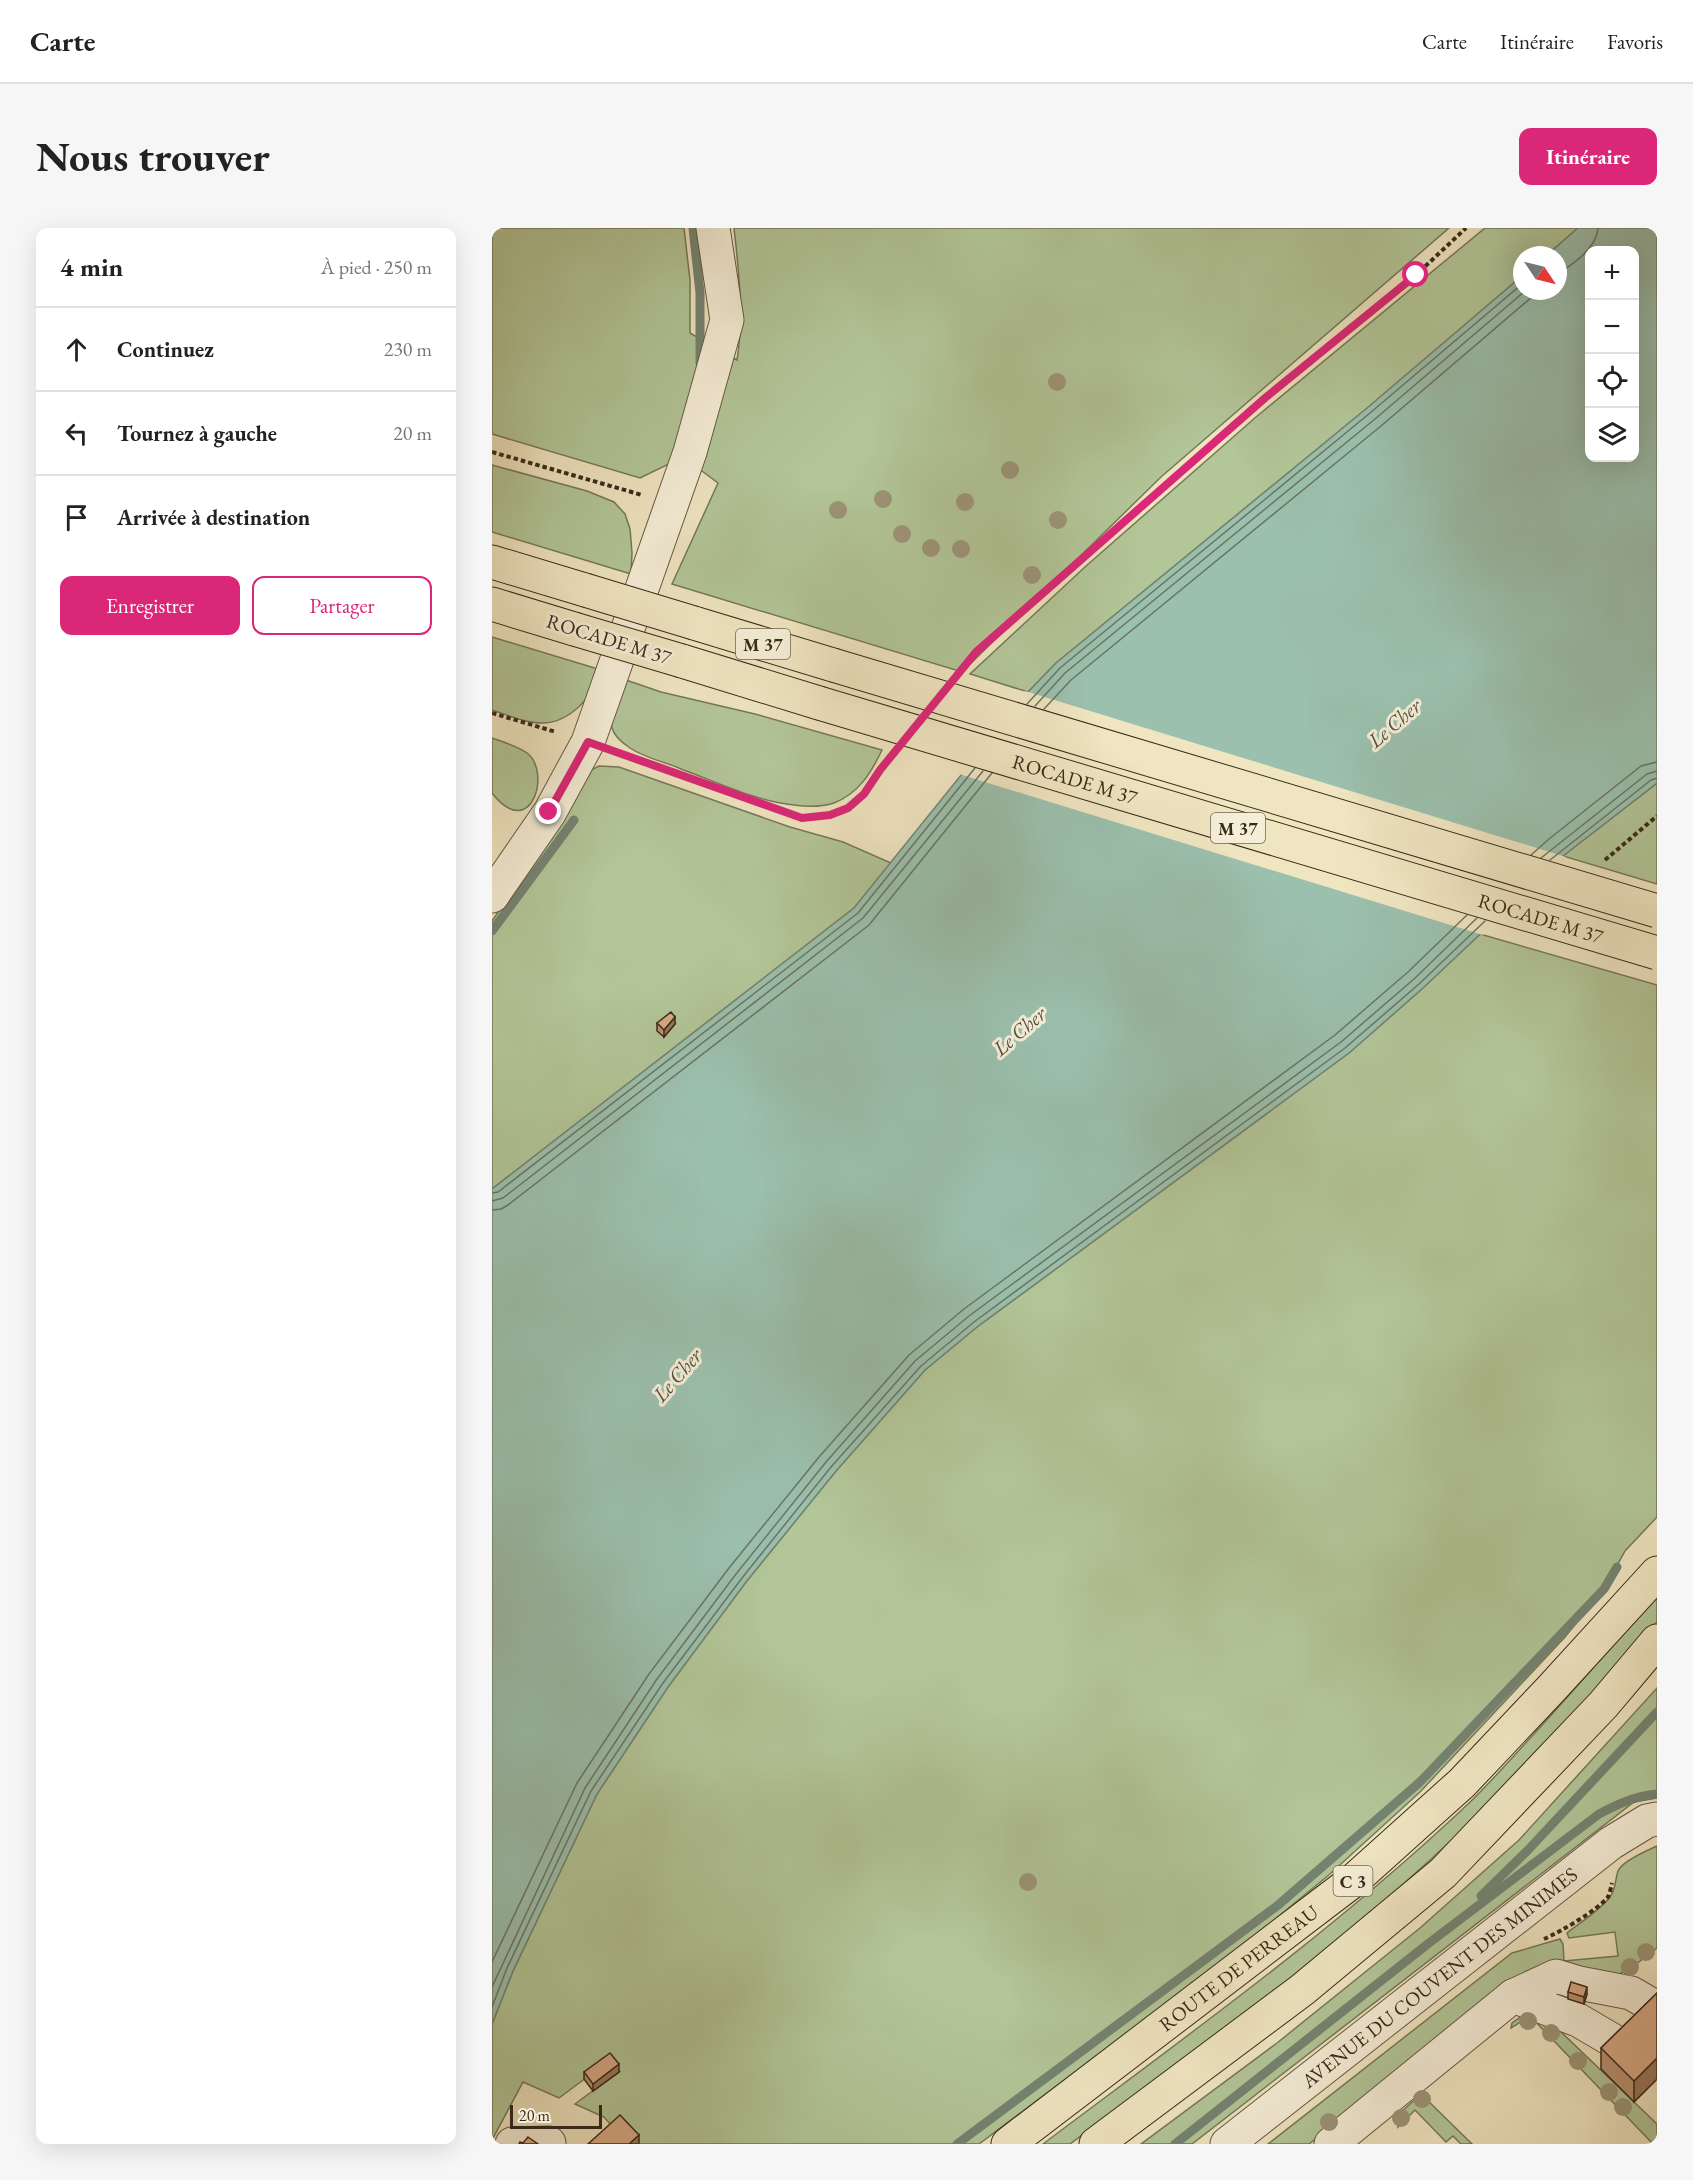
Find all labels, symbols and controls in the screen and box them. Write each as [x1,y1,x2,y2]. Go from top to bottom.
text: Carte [30,23,96,59]
text: Carte [1422,28,1467,55]
text: Itinéraire [1500,28,1574,55]
text: Favoris [1607,28,1663,55]
button: Itinéraire [1519,128,1657,185]
text: Nous trouver [36,129,270,184]
north arrow [1513,246,1567,300]
map controls [1585,246,1639,462]
button: + [1585,246,1639,300]
text: 4 min [60,250,123,284]
text: À pied · 250 m [321,254,432,280]
route start [1402,261,1428,287]
button: − [1585,300,1639,354]
icon: ahead [60,333,93,366]
text: Continuez [117,335,214,364]
text: 230 m [384,336,432,362]
button: locate [1585,354,1639,408]
button: layers [1585,408,1639,462]
icon: left [60,417,93,450]
text: Tournez à gauche [117,419,277,448]
text: 20 m [393,420,432,446]
icon: arrive [60,501,93,534]
text: Arrivée à destination [117,503,310,532]
button: Enregistrer [60,576,240,635]
button: Partager [252,576,432,635]
street label: ROCADE M 37 [543,608,675,670]
road number: M 37 [736,629,790,659]
water label: Le Cher [1361,692,1427,754]
street label: ROCADE M 37 [1009,748,1141,810]
route end [535,798,561,824]
road number: M 37 [1211,813,1265,843]
street label: ROCADE M 37 [1475,887,1607,949]
water label: Le Cher [986,1000,1052,1062]
water label: Le Cher [646,1342,708,1408]
street label: AVENUE DU COUVENT DES MINIMES [1295,1861,1583,2094]
road number: C 3 [1334,1866,1372,1896]
street label: ROUTE DE PERREAU [1154,1899,1324,2037]
scale bar [510,2102,602,2130]
text: 20 m [519,2105,550,2126]

